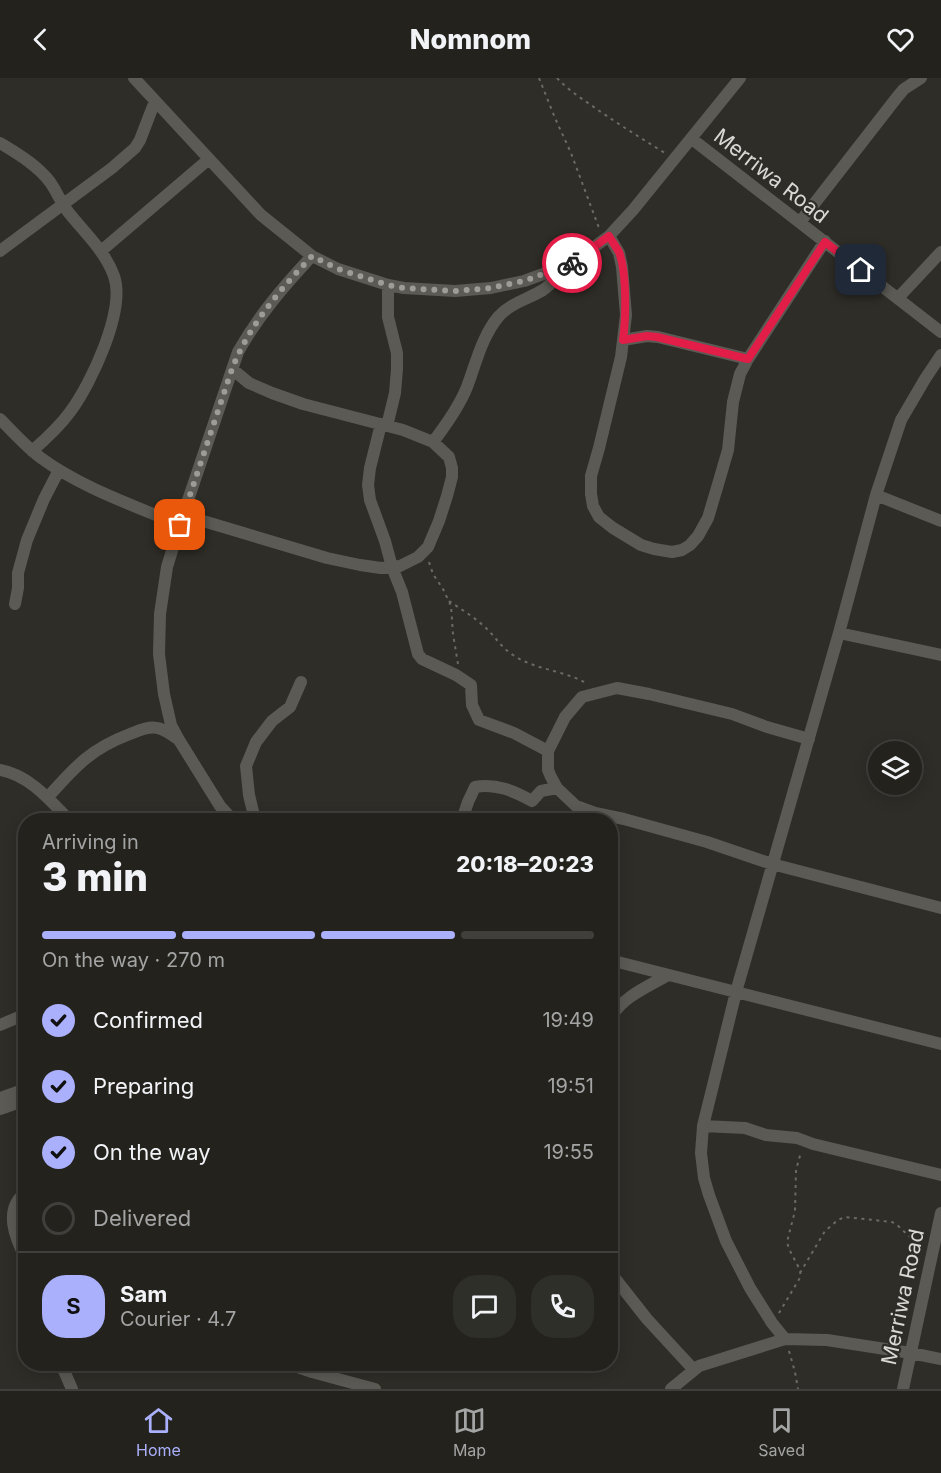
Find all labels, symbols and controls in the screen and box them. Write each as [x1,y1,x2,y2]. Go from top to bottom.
icon: back [24,23,57,56]
text: Nomnom [410,23,531,56]
icon: heart [884,23,917,56]
street label: Merriwa Road [709,123,833,228]
courier [542,233,602,293]
pin [835,244,886,295]
icon: bike [556,247,589,280]
icon: home [844,253,877,286]
pin [154,499,205,550]
icon: bag [163,508,196,541]
map controls [868,741,922,795]
button: layers [868,741,922,795]
text: Arriving in [42,830,139,854]
text: 20:18–20:23 [456,851,594,877]
text: 3 min [42,853,148,900]
text: On the way · 270 m [42,948,225,972]
icon: check [42,1004,75,1037]
text: Confirmed [93,1007,203,1033]
text: 19:49 [542,1008,594,1032]
icon: check [42,1070,75,1103]
text: Preparing [93,1073,194,1099]
text: 19:51 [547,1074,594,1098]
icon: check [42,1136,75,1169]
text: On the way [93,1139,211,1165]
text: 19:55 [543,1140,594,1164]
text: Delivered [93,1205,191,1231]
street label: Merriwa Road [876,1227,929,1367]
button: chat [453,1275,516,1338]
button: phone [531,1275,594,1338]
text: Sam [120,1281,167,1307]
text: S [66,1293,81,1319]
text: Courier · 4.7 [120,1307,236,1331]
tab: Home [136,1404,181,1460]
tab: Map [453,1404,486,1460]
tab: Saved [758,1404,805,1460]

